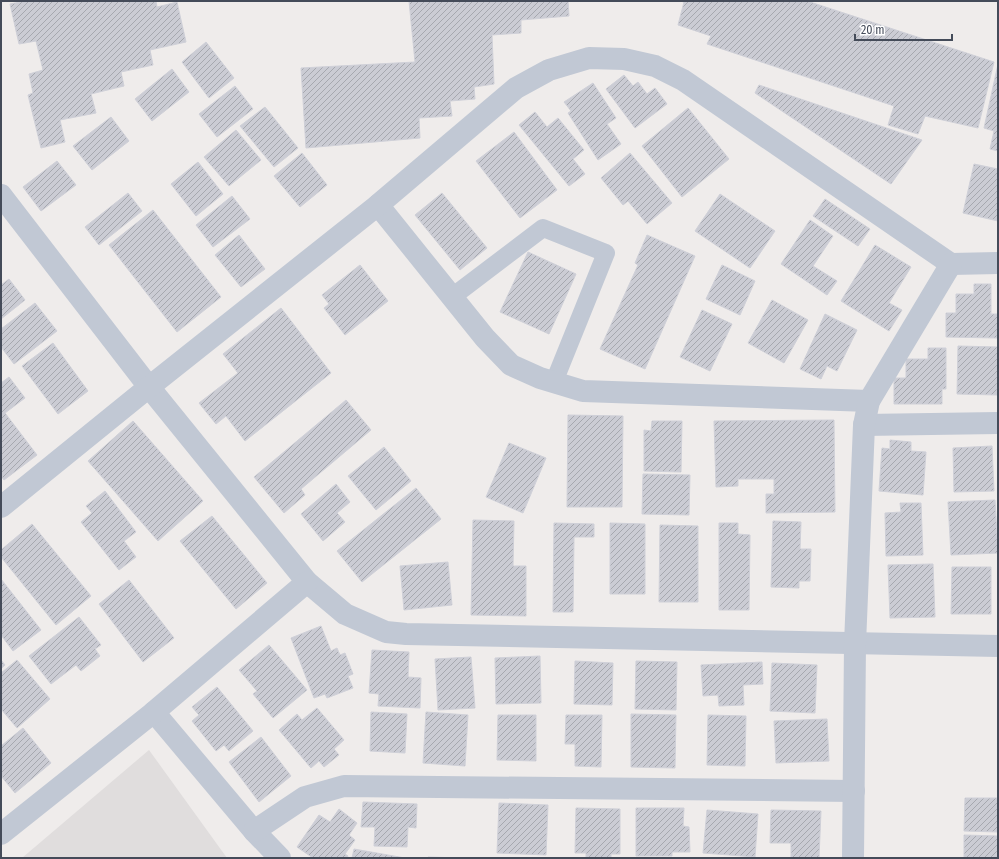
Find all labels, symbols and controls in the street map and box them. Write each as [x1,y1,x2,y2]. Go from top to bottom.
scale bar [855,16,952,42]
text: 20 m [861,23,885,37]

